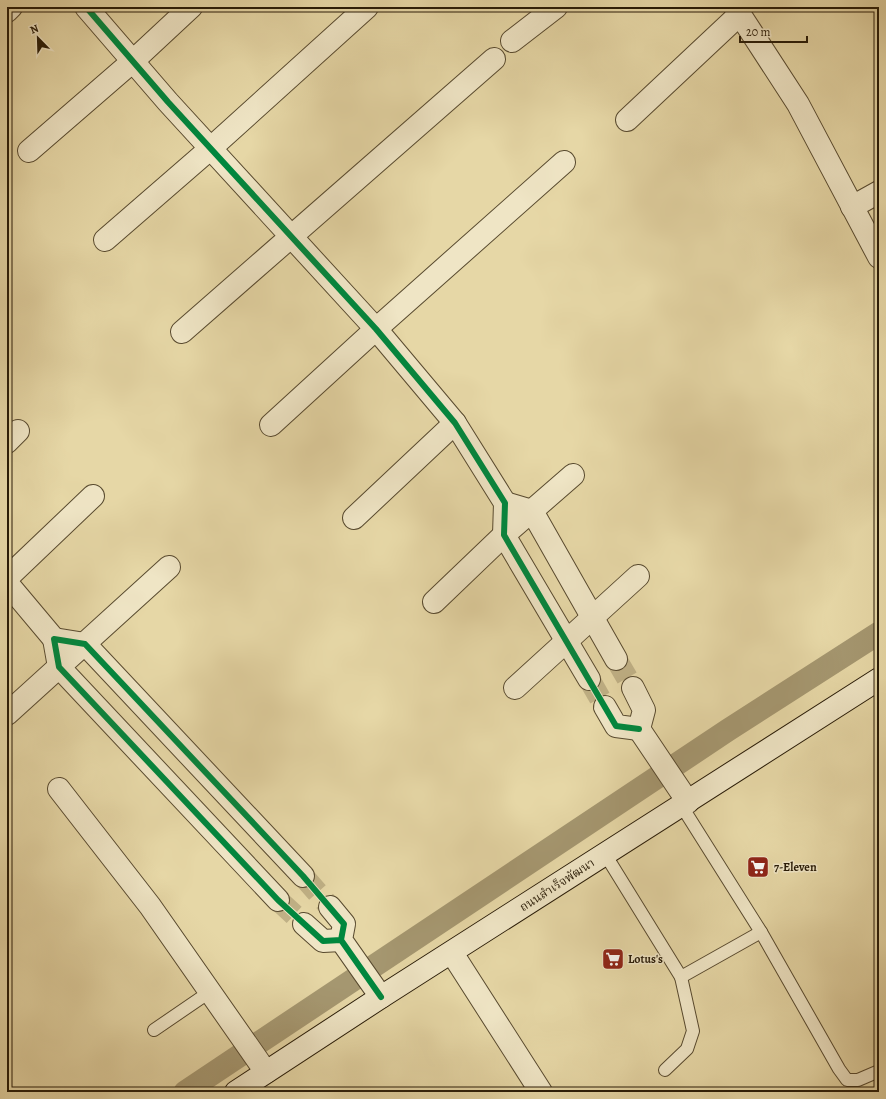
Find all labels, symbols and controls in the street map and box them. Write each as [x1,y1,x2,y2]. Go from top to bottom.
north arrow [18,18,58,58]
scale bar [740,18,807,44]
text: N [28,21,41,38]
text: 20 m [746,24,770,40]
supermarket icon: 7-Eleven [745,854,771,880]
street label: ถนนสำเร็จพัฒนา [516,855,598,915]
place label: 7-Eleven [774,859,817,875]
supermarket icon: Lotus's [600,946,626,972]
place label: Lotus's [628,951,663,967]

